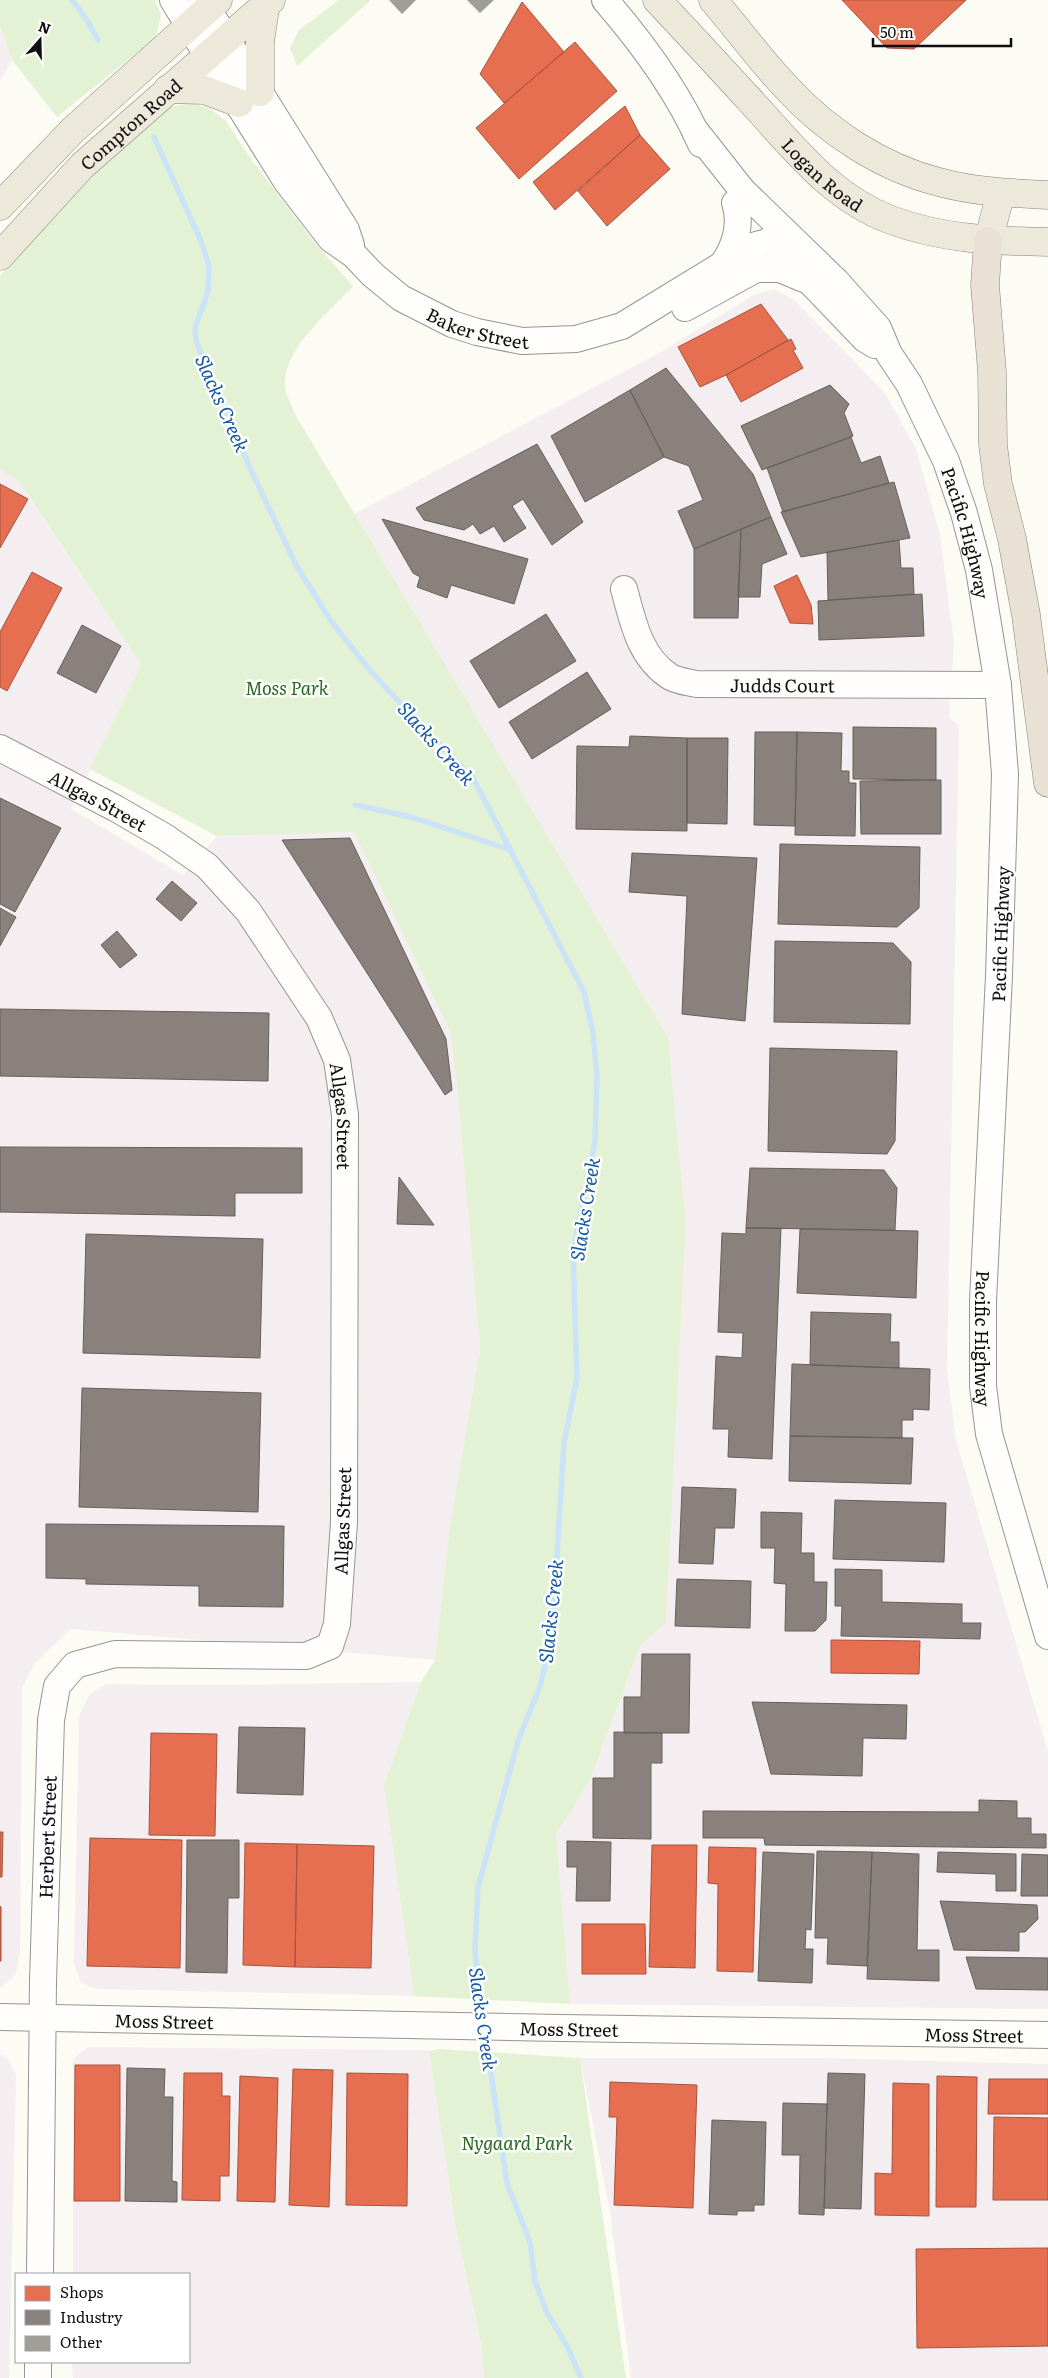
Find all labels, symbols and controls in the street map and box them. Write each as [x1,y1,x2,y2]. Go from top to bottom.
north arrow [15,15,65,65]
text: N [36,15,54,38]
scale bar [873,15,1010,47]
text: 50 m [880,20,914,43]
street label: Compton Road [73,71,187,176]
street label: Logan Road [776,131,869,218]
street label: Baker Street [422,300,530,355]
water label: Slacks Creek [189,350,257,457]
street label: Pacific Highway [935,463,997,601]
street label: Judds Court [730,671,835,698]
park label: Moss Park [245,674,329,701]
water label: Slacks Creek [392,695,483,792]
street label: Allgas Street [44,762,153,838]
street label: Pacific Highway [984,865,1016,1002]
street label: Allgas Street [324,1060,359,1171]
water label: Slacks Creek [562,1155,606,1263]
street label: Pacific Highway [970,1270,999,1409]
street label: Allgas Street [327,1466,357,1575]
water label: Slacks Creek [531,1557,569,1664]
street label: Herbert Street [31,1774,63,1899]
water label: Slacks Creek [463,1965,505,2073]
street label: Moss Street [114,2006,215,2035]
street label: Moss Street [519,2014,620,2042]
street label: Moss Street [924,2020,1024,2048]
park label: Nygaard Park [461,2129,573,2156]
legend [15,2273,190,2363]
text: Shops [60,2280,103,2303]
text: Industry [60,2305,123,2328]
text: Other [60,2330,102,2353]

